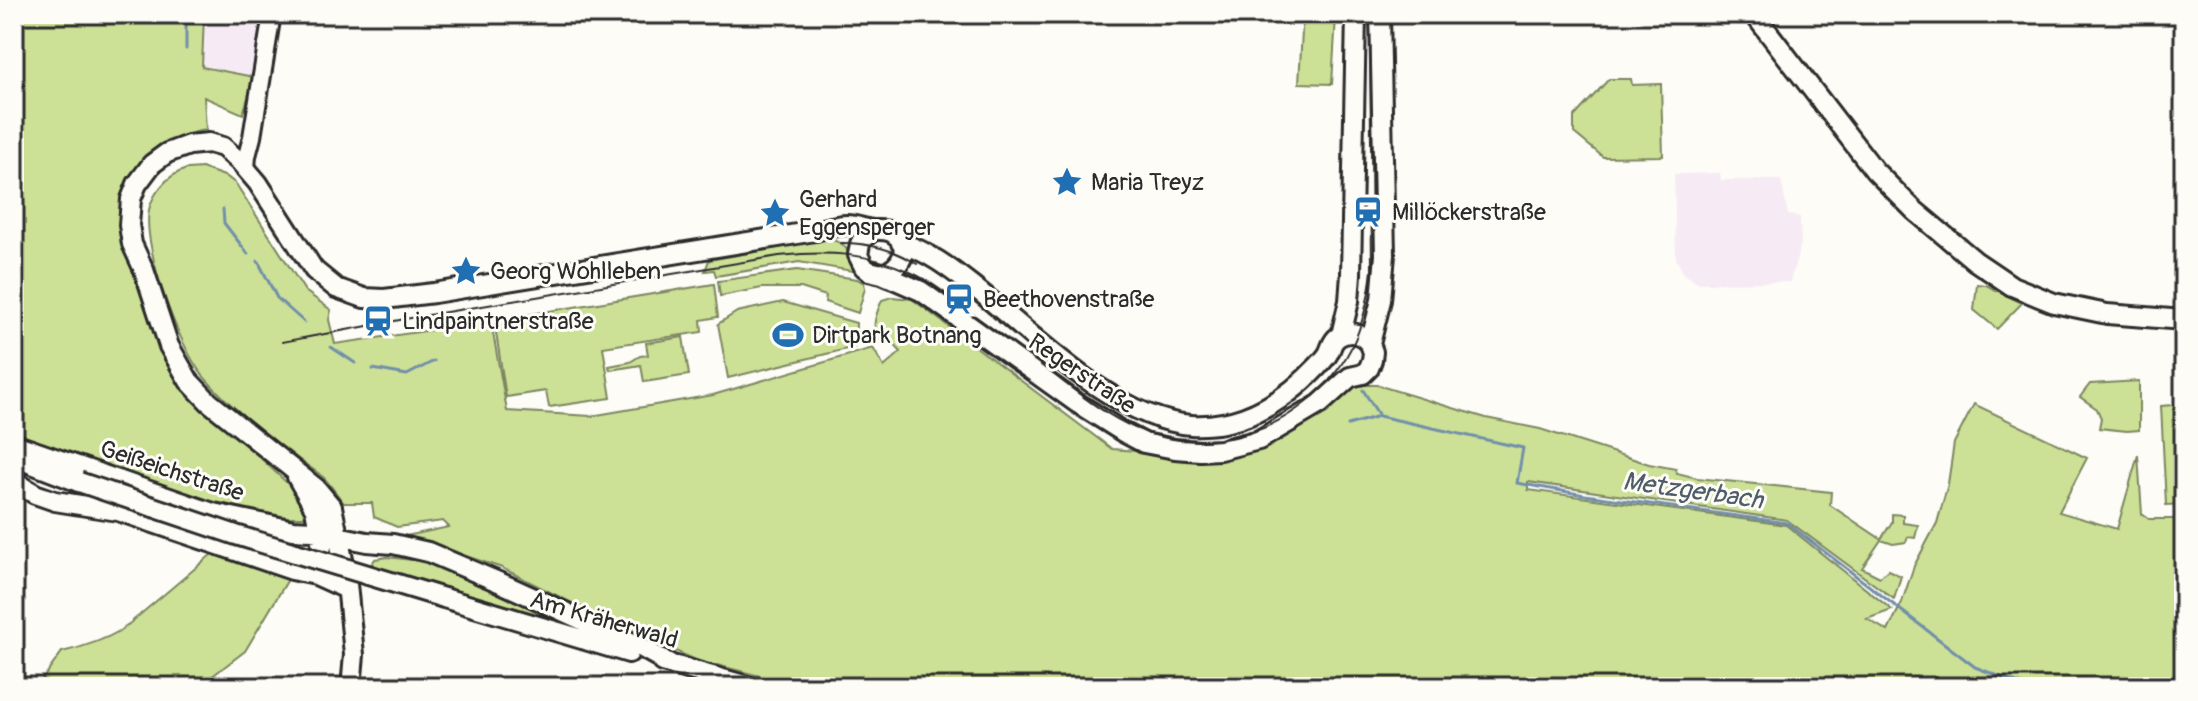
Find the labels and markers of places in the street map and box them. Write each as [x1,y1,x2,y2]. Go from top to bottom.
place icon: Maria Treyz [1050,165,1084,199]
place label: Maria Treyz [1091,168,1204,197]
place label: Gerhard Eggensperger [799,185,935,242]
station icon: Millöckerstraße [1351,195,1385,229]
place icon: Gerhard Eggensperger [758,196,792,230]
place label: Millöckerstraße [1392,198,1546,227]
place icon: Georg Wohlleben [449,254,483,288]
place label: Georg Wohlleben [490,257,661,286]
station icon: Beethovenstraße [942,282,976,316]
place label: Beethovenstraße [983,285,1155,314]
station icon: Lindpaintnerstraße [361,304,395,338]
place label: Lindpaintnerstraße [402,307,594,336]
sports icon: Dirtpark Botnang [771,318,805,352]
place label: Dirtpark Botnang [812,321,982,350]

